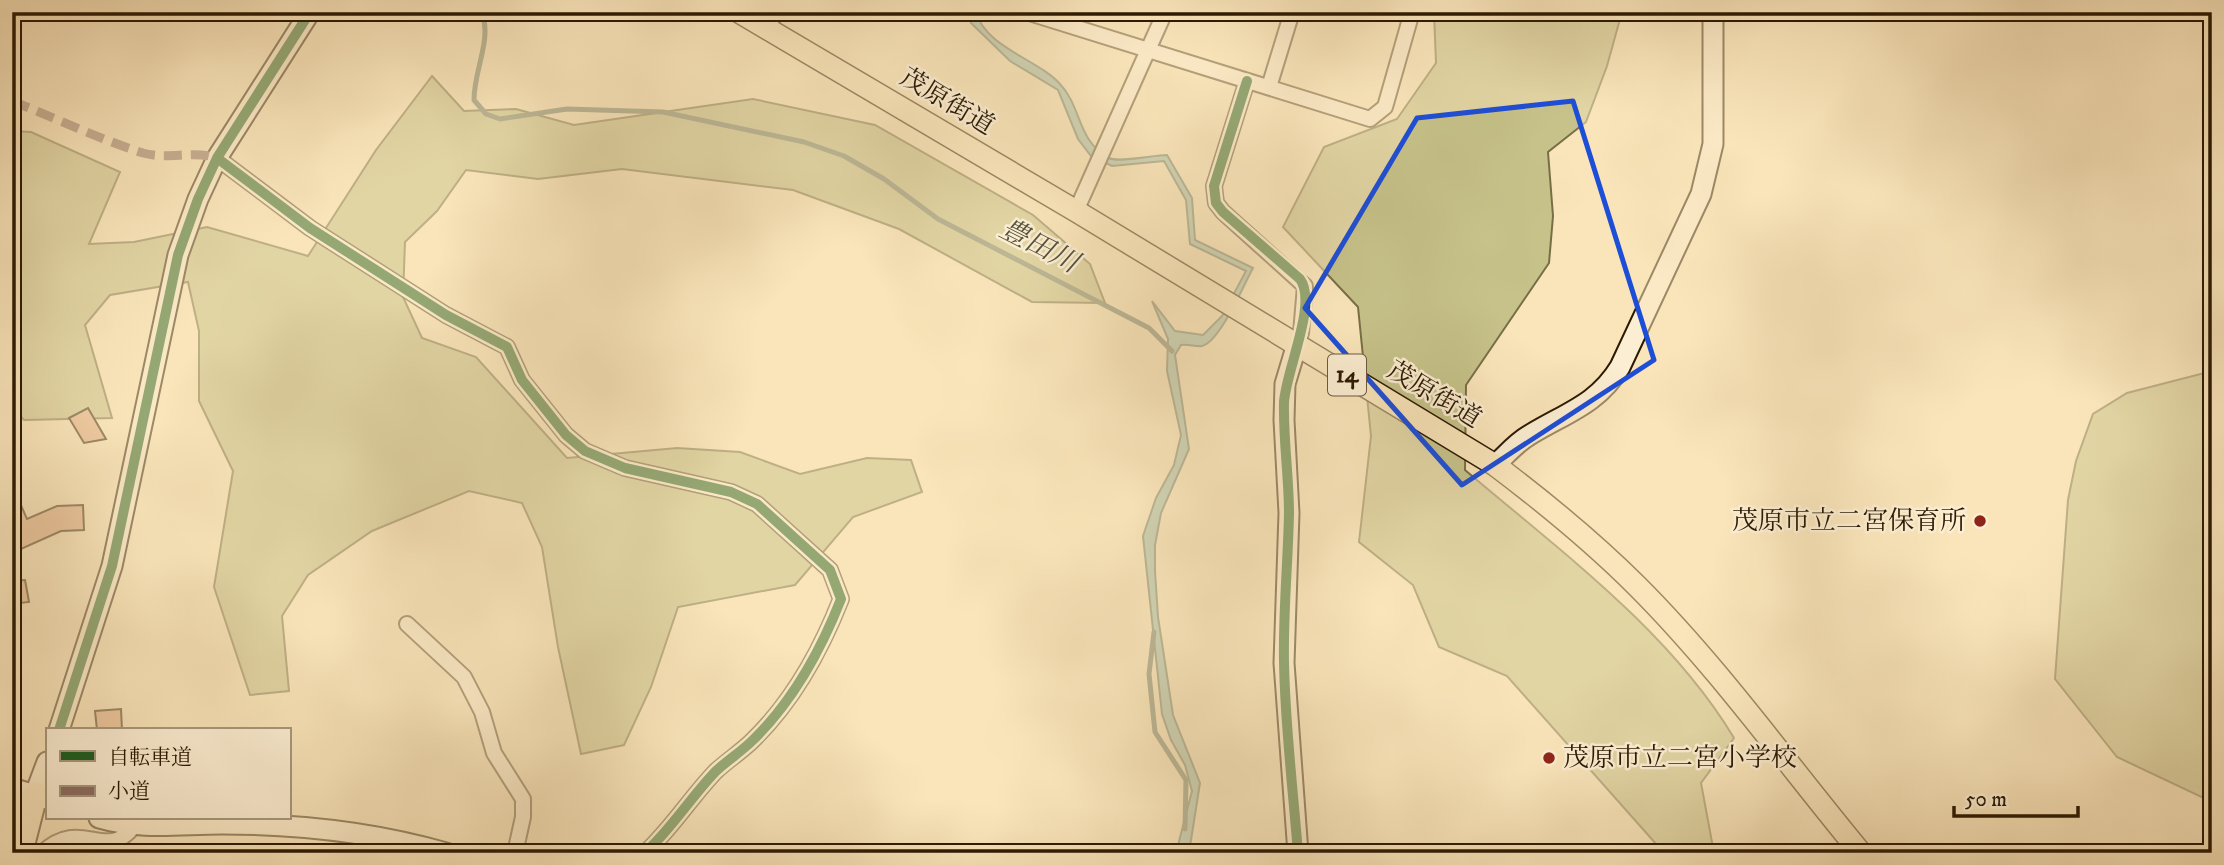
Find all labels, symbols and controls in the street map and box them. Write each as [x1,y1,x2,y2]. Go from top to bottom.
street label: 茂原街道 [894,61,1000,143]
water label: 豊田川 [994,211,1087,282]
road number: 14 [1328,354,1366,396]
street label: 茂原街道 [1381,354,1487,436]
place label: 茂原市立二宮保育所 [1732,505,1966,538]
marker: 茂原市立二宮保育所 [1972,513,1988,529]
legend [46,728,290,820]
place label: 茂原市立二宮小学校 [1563,742,1797,775]
text: 自転車道 [108,745,192,771]
marker: 茂原市立二宮小学校 [1541,750,1557,766]
scale bar [1954,774,2079,818]
text: 小道 [108,779,150,805]
text: 50 m [1965,787,2007,813]

